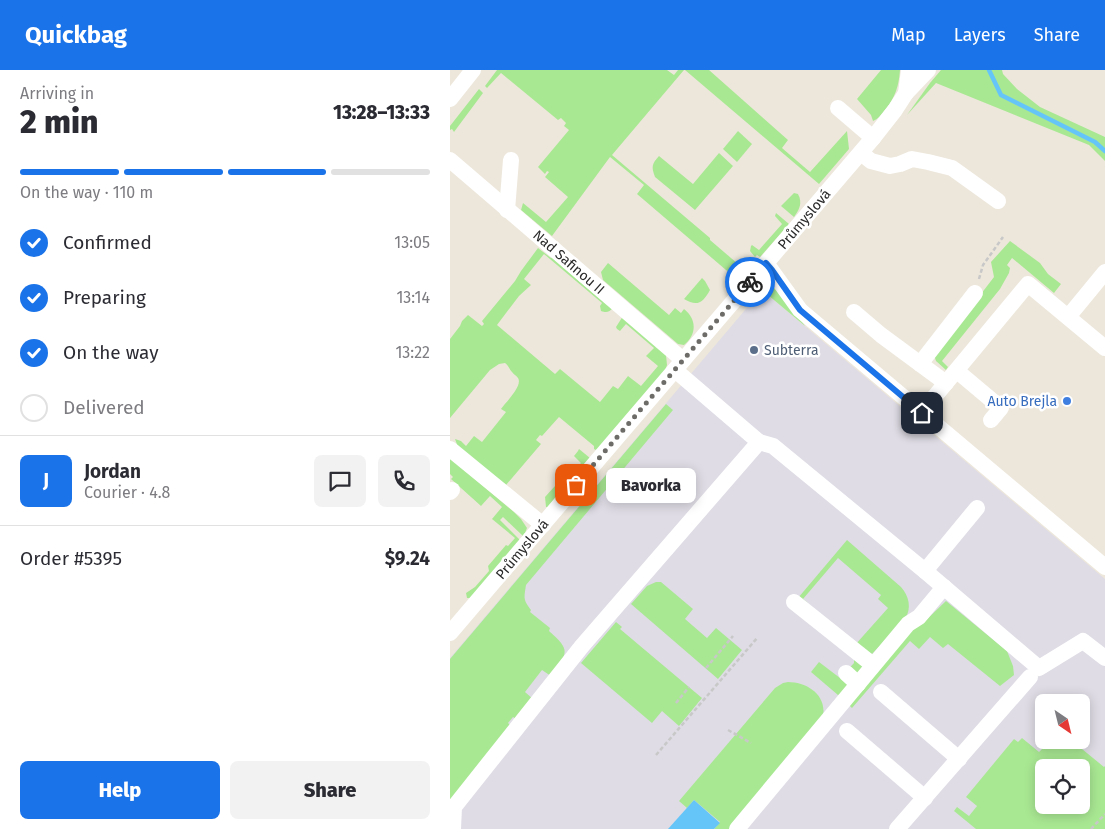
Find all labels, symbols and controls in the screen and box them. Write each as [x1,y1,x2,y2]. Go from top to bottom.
text: Quickbag [25,21,127,49]
text: Map [891,24,926,46]
text: Layers [954,24,1006,46]
text: Share [1034,24,1080,46]
text: Arriving in [20,84,94,103]
text: 13:28–13:33 [333,101,430,124]
text: 2 min [20,103,98,141]
text: On the way · 110 m [20,183,153,202]
street label: Průmyslová [774,186,834,253]
street label: Nad Safinou II [529,227,608,298]
icon: check [20,229,48,257]
text: Confirmed [63,231,152,254]
text: 13:05 [394,233,430,252]
courier [725,257,775,307]
icon: bike [736,268,764,296]
icon: check [20,284,48,312]
text: Preparing [63,286,146,309]
text: 13:14 [396,288,430,307]
icon: check [20,339,48,367]
text: On the way [63,341,159,364]
place label: Subterra [764,342,819,359]
text: 13:22 [395,343,430,362]
marker: Subterra [748,344,760,356]
pin [901,392,943,434]
place label: Auto Brejla [987,393,1057,410]
marker: Auto Brejla [1061,395,1073,407]
text: Delivered [63,396,145,419]
icon: home [908,399,936,427]
button: chat [314,455,366,507]
button: phone [378,455,430,507]
text: Jordan [84,460,141,483]
pin [555,464,597,506]
callout: Bavorka [606,468,696,502]
text: J [43,469,49,492]
icon: bag [562,471,590,499]
text: Bavorka [621,476,681,495]
text: Courier · 4.8 [84,483,170,502]
street label: Průmyslová [492,516,552,583]
text: Order #5395 [20,547,122,570]
text: $9.24 [385,547,430,570]
north arrow [1035,694,1090,749]
map controls [1035,694,1090,814]
button: locate [1035,759,1090,814]
button: Help [20,761,220,819]
button: Share [230,761,430,819]

